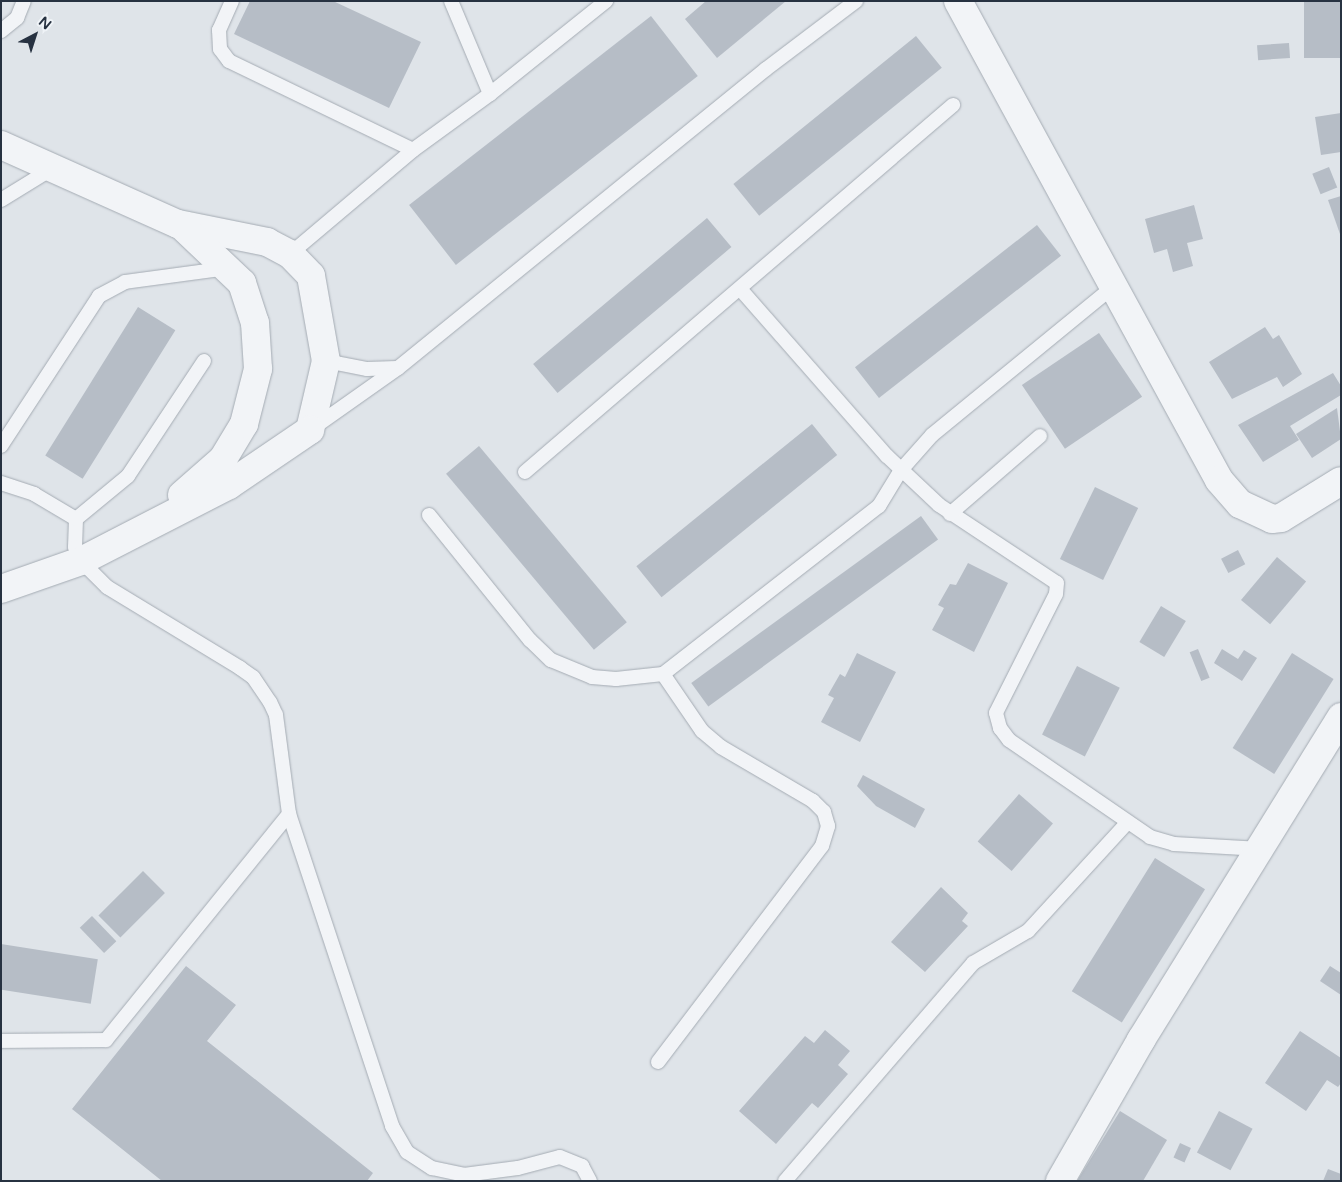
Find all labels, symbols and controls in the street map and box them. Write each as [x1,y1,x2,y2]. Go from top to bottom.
north arrow [10,10,60,60]
text: N [35,13,55,33]

